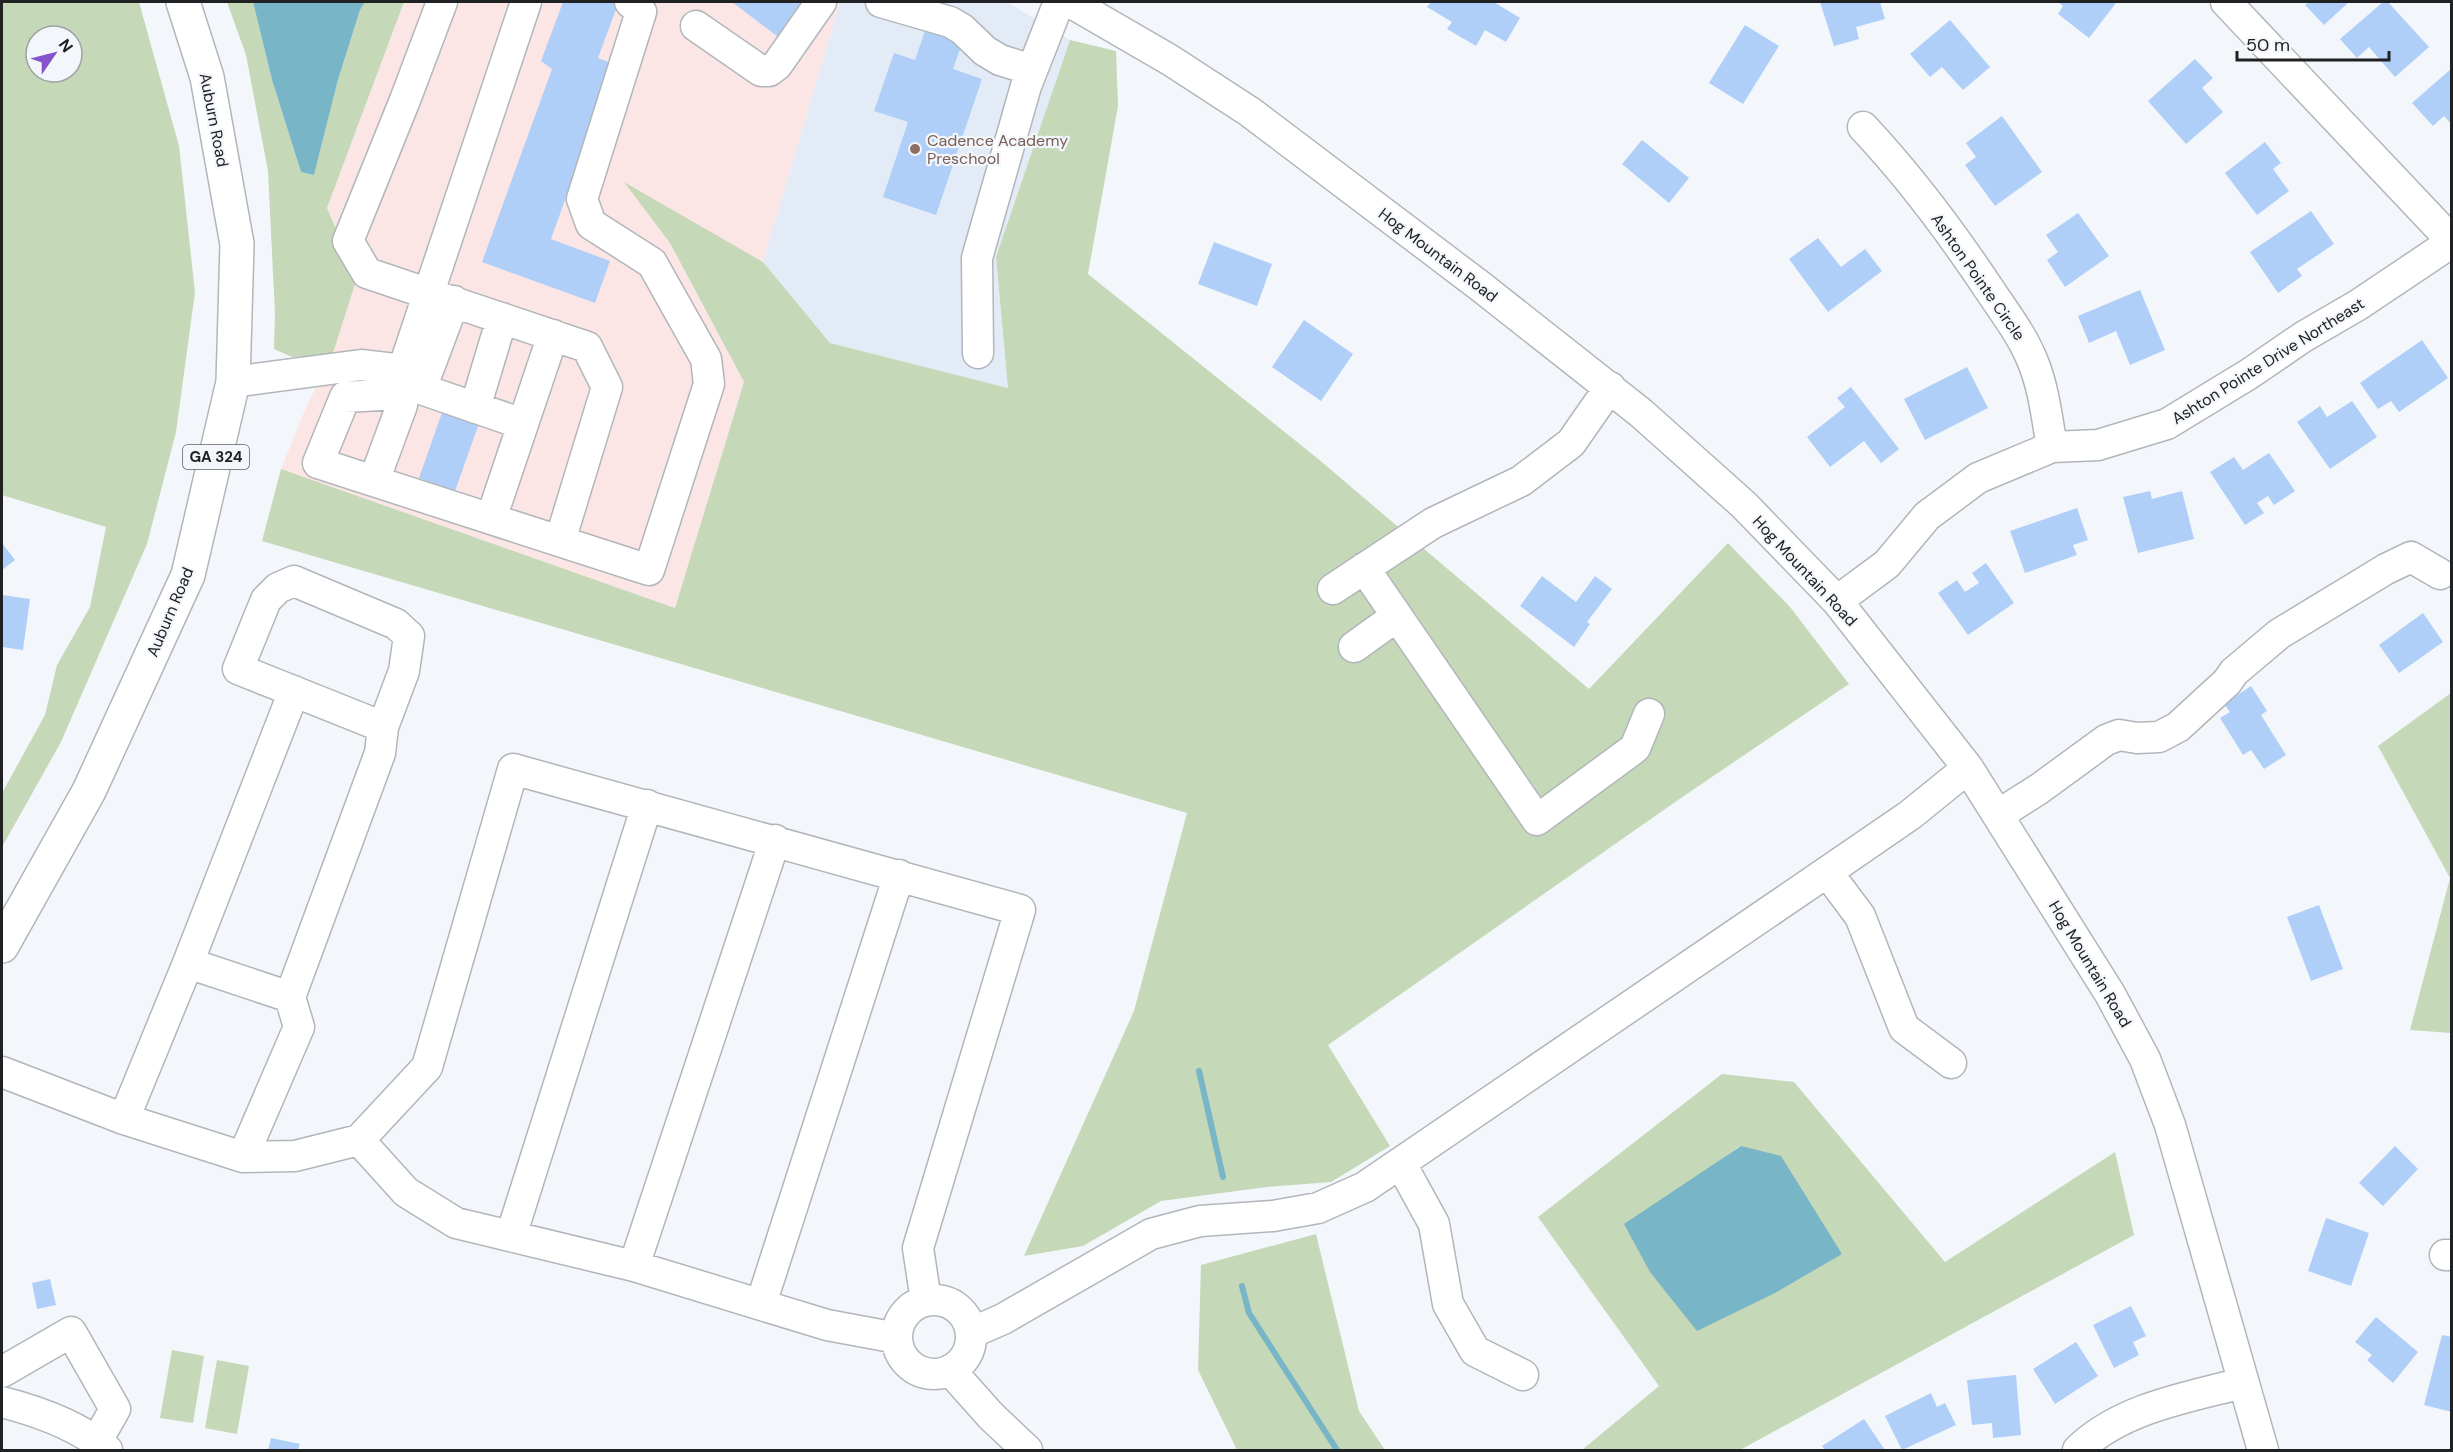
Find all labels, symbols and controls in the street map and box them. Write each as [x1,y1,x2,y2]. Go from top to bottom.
north arrow [24,24,84,84]
scale bar [2237,24,2388,62]
text: 50 m [2246,33,2290,57]
text: N [54,35,78,56]
street label: Auburn Road [195,71,233,169]
place label: Cadence Academy Preschool [927,130,1068,169]
marker: Cadence Academy Preschool [908,142,922,156]
street label: Hog Mountain Road [1374,203,1502,307]
street label: Ashton Pointe Circle [1926,209,2030,345]
street label: Ashton Pointe Drive Northeast [2168,293,2368,429]
road number: GA 324 [183,445,249,469]
street label: Hog Mountain Road [1748,511,1862,631]
street label: Auburn Road [142,564,198,660]
street label: Hog Mountain Road [2044,897,2136,1031]

